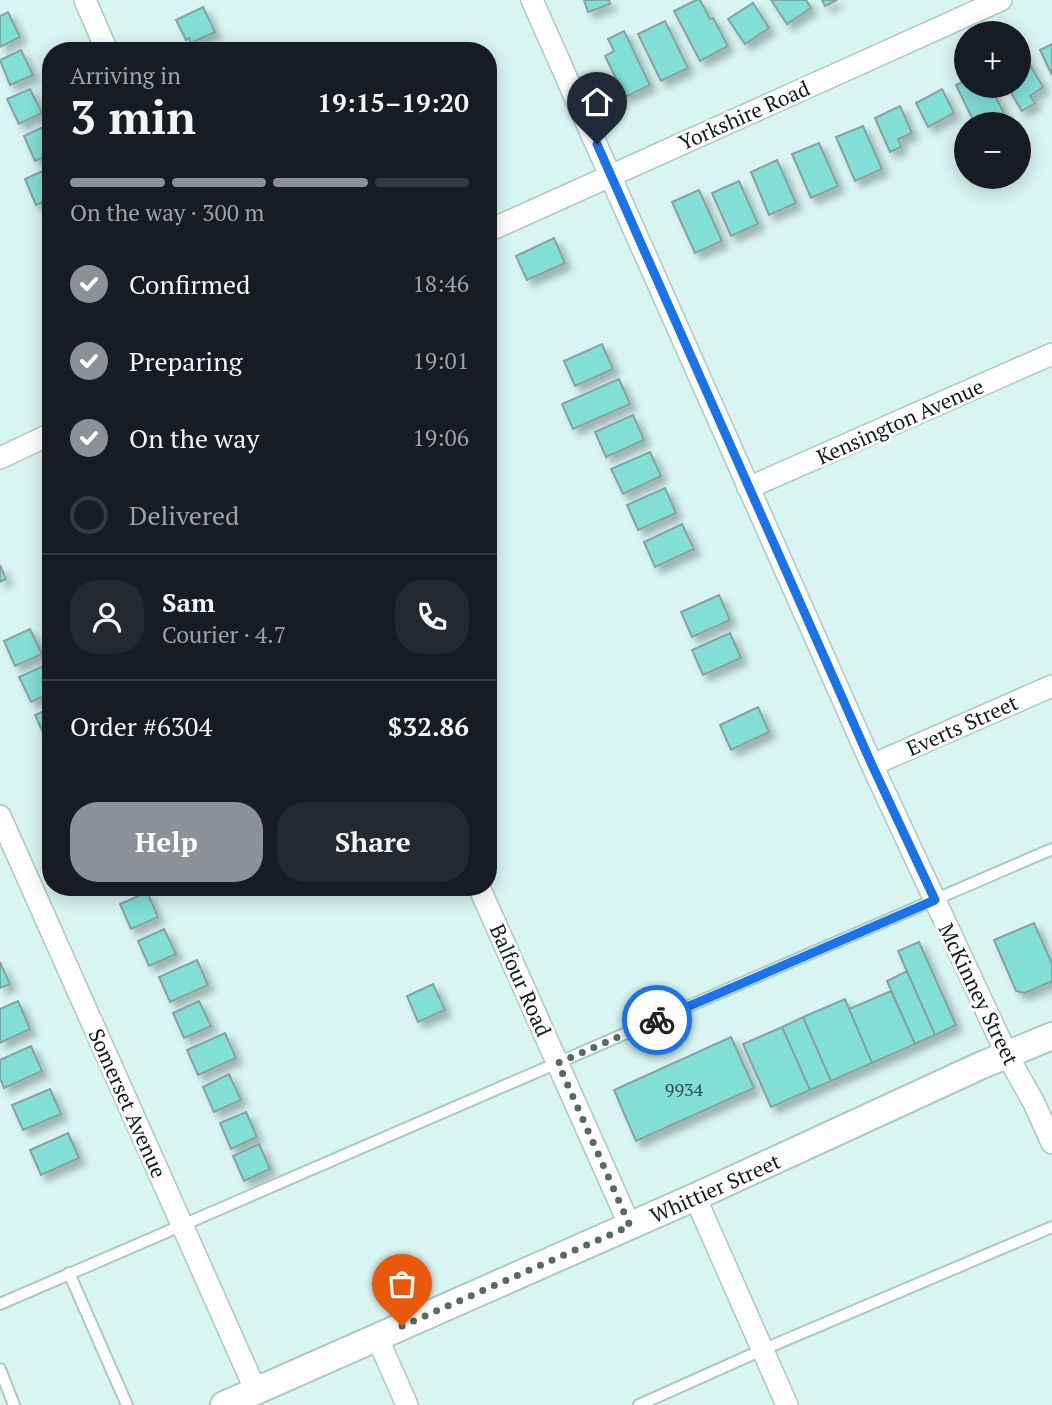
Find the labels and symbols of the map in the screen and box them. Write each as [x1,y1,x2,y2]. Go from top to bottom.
pin [567,72,627,144]
street label: Yorkshire Road [674,74,814,156]
street label: Kensington Avenue [812,372,988,470]
street label: Everts Street [902,688,1022,762]
street label: McKinney Street [932,918,1026,1070]
street label: Balfour Road [484,919,558,1041]
courier [622,985,692,1055]
street label: Somerset Avenue [83,1024,173,1182]
house number: 9934 [665,1077,704,1101]
street label: Whittier Street [645,1147,785,1229]
pin [372,1254,432,1326]

